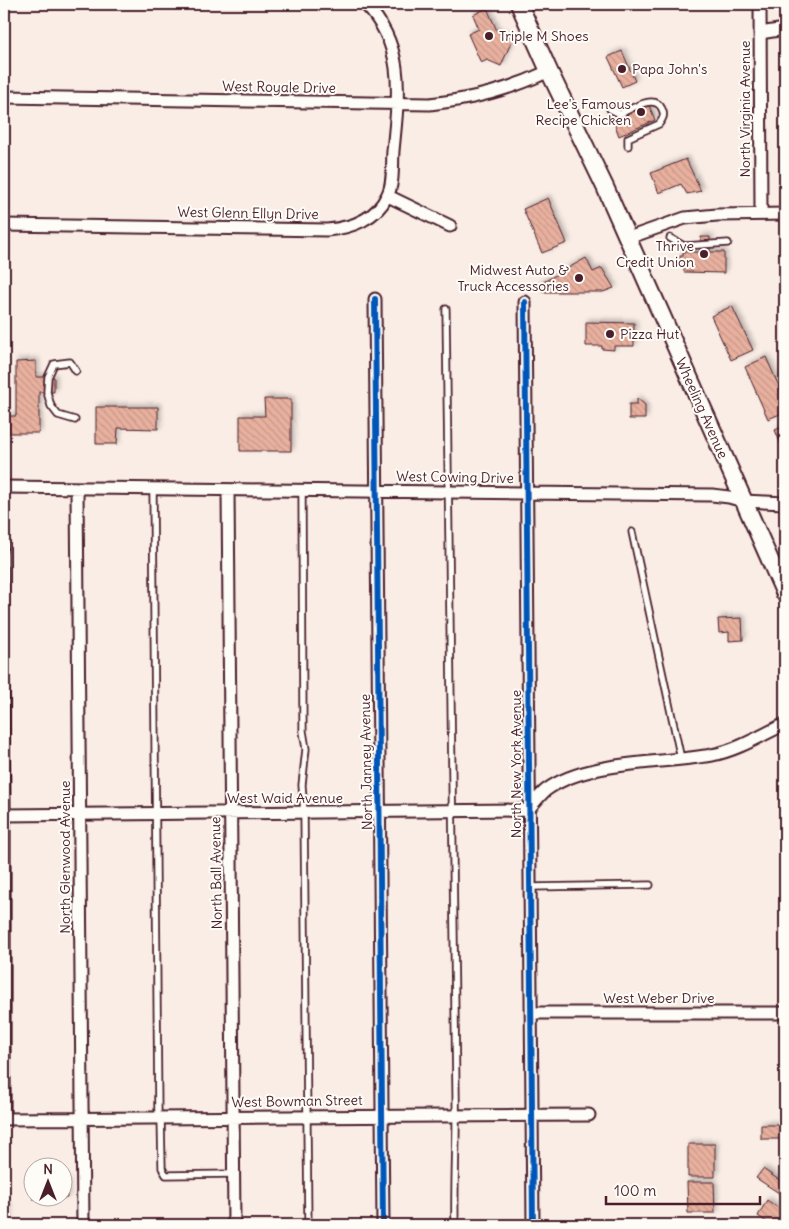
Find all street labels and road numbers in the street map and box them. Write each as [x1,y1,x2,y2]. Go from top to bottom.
street label: North Virginia Avenue [736,40,754,178]
street label: West Royale Drive [222,77,336,97]
street label: West Glenn Ellyn Drive [177,203,319,223]
street label: Wheeling Avenue [672,355,732,461]
street label: West Cowing Drive [396,467,514,487]
street label: North New York Avenue [507,690,525,838]
street label: North Janney Avenue [356,694,376,830]
street label: North Glenwood Avenue [56,780,74,934]
street label: West Waid Avenue [227,789,343,807]
street label: North Ball Avenue [206,816,226,930]
street label: West Weber Drive [603,989,715,1007]
street label: West Bowman Street [231,1091,363,1111]

